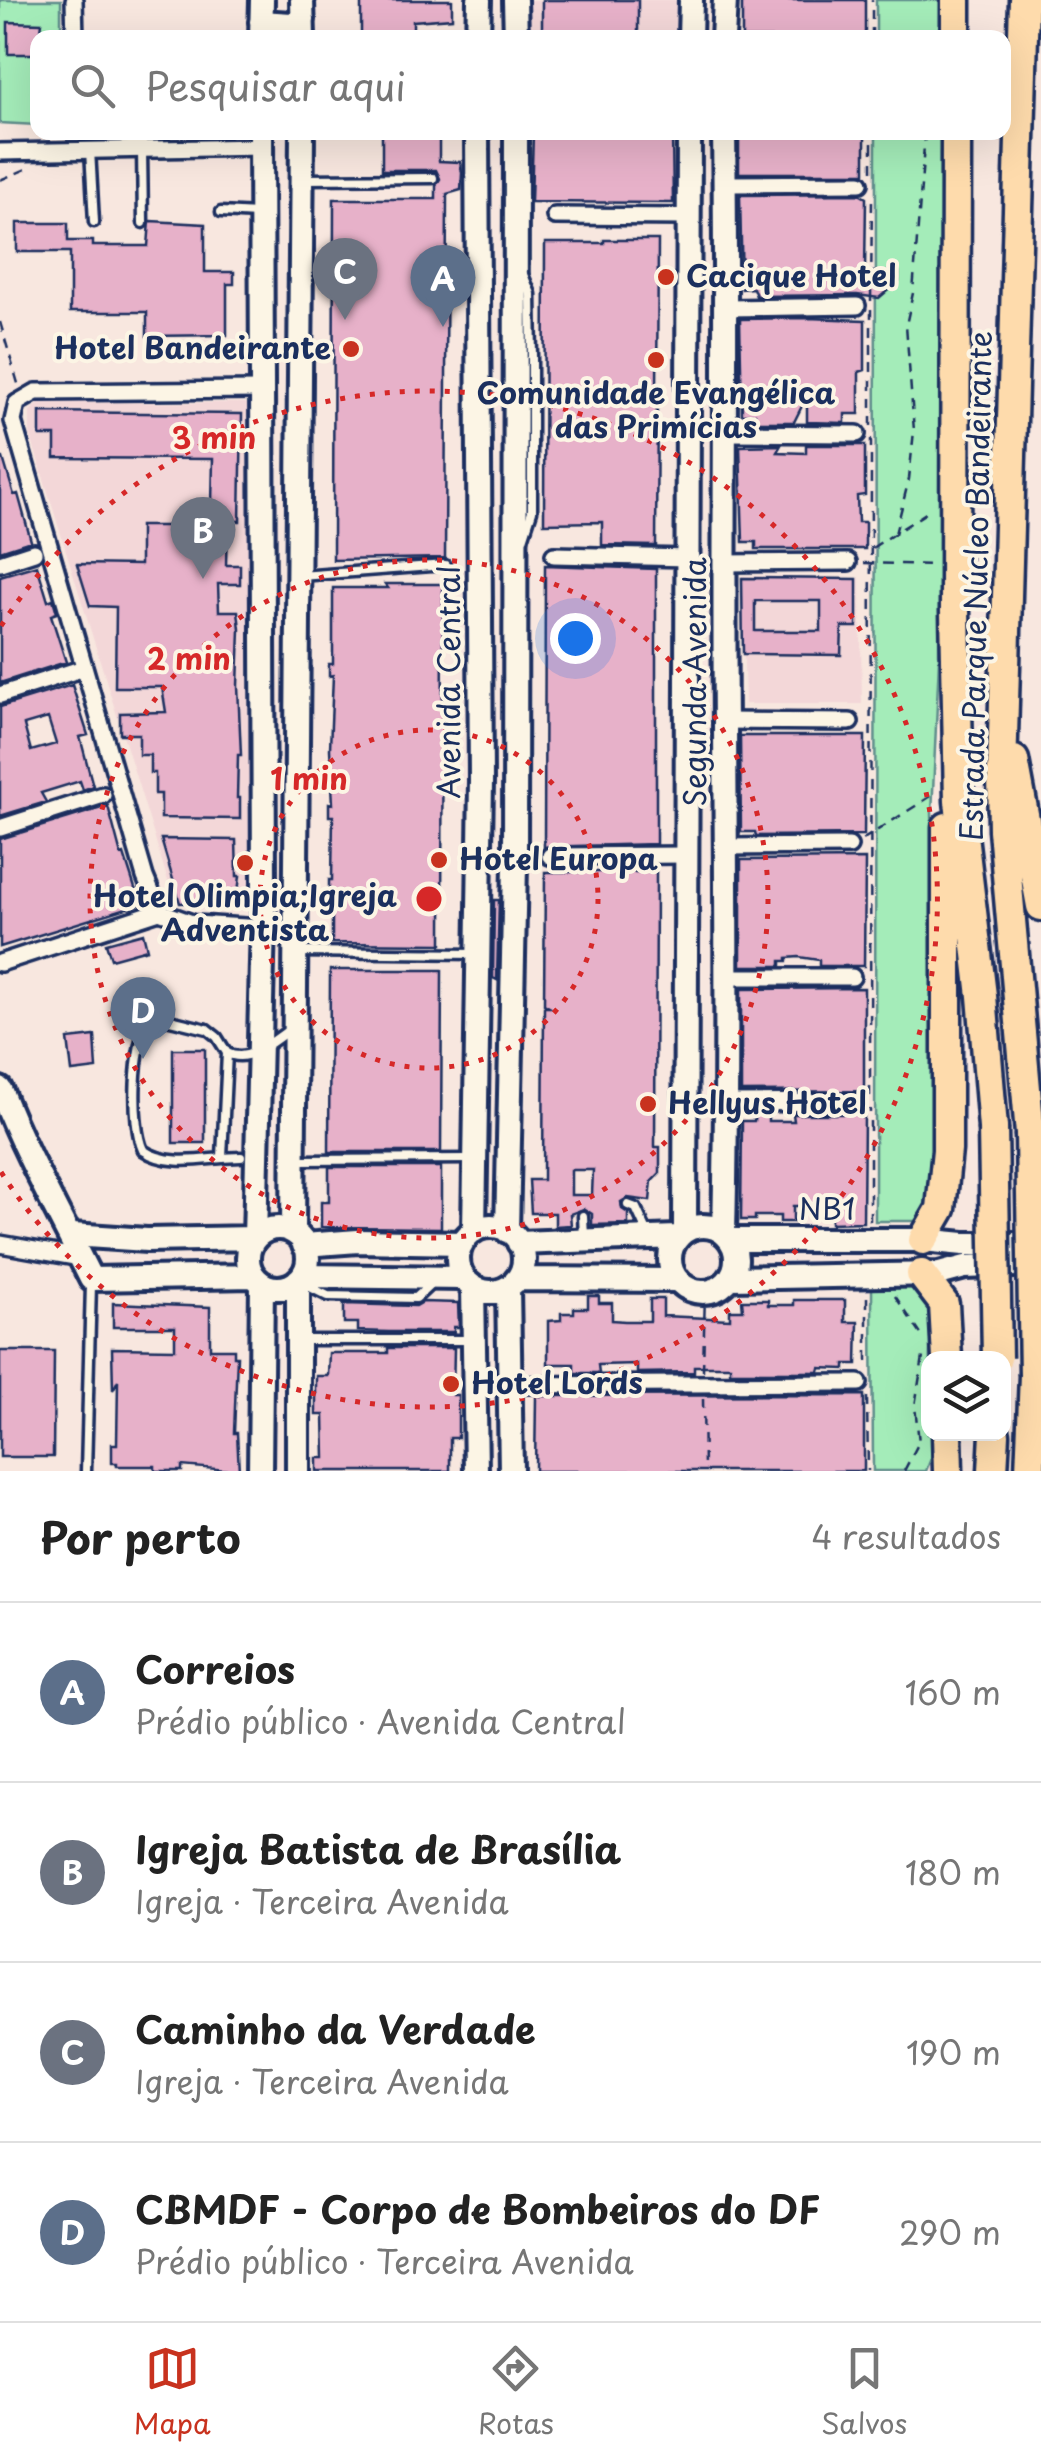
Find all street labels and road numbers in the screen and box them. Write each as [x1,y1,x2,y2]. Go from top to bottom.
street label: Estrada Parque Núcleo Bandeirante [948,330,1001,841]
street label: Segunda Avenida [671,557,716,807]
street label: Avenida Central [425,565,470,799]
street label: NB1 [799,1185,855,1230]

